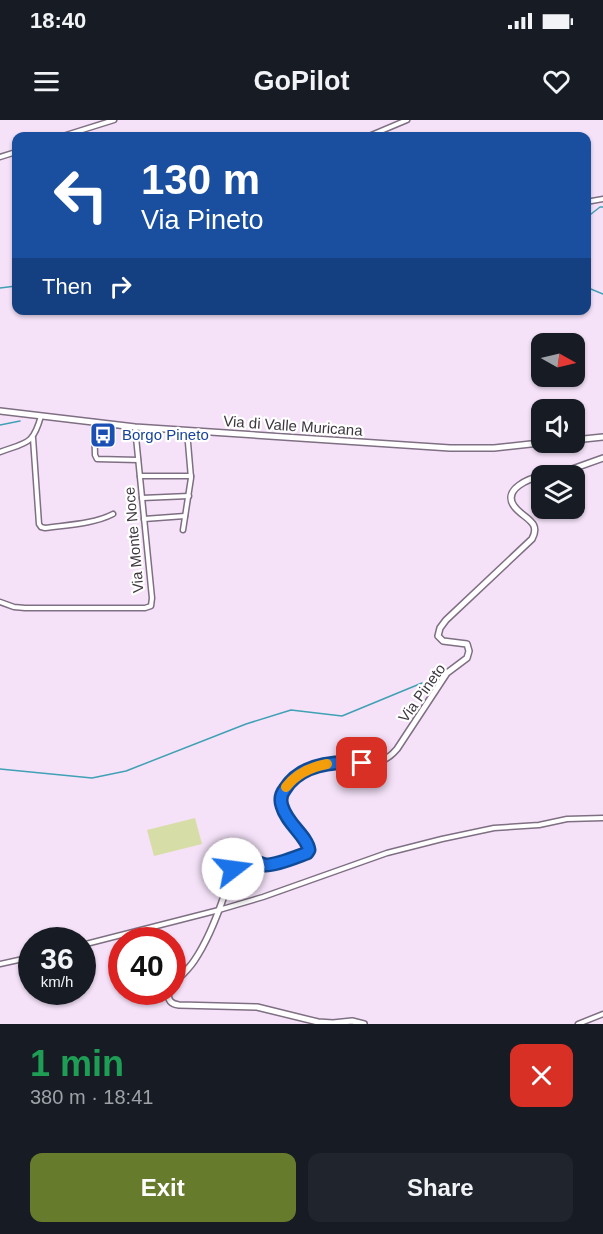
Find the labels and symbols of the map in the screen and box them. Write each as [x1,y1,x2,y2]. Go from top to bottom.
north arrow [531,333,585,387]
street label: Via di Valle Muricana [223,412,364,439]
bus stop icon: Borgo Pineto [88,420,118,450]
place label: Borgo Pineto [122,426,209,443]
street label: Via Monte Noce [120,486,147,594]
street label: Via Pineto [395,660,448,725]
pin [336,737,387,788]
position arrow [201,837,265,901]
speed limit sign: 40 [108,927,186,1005]

